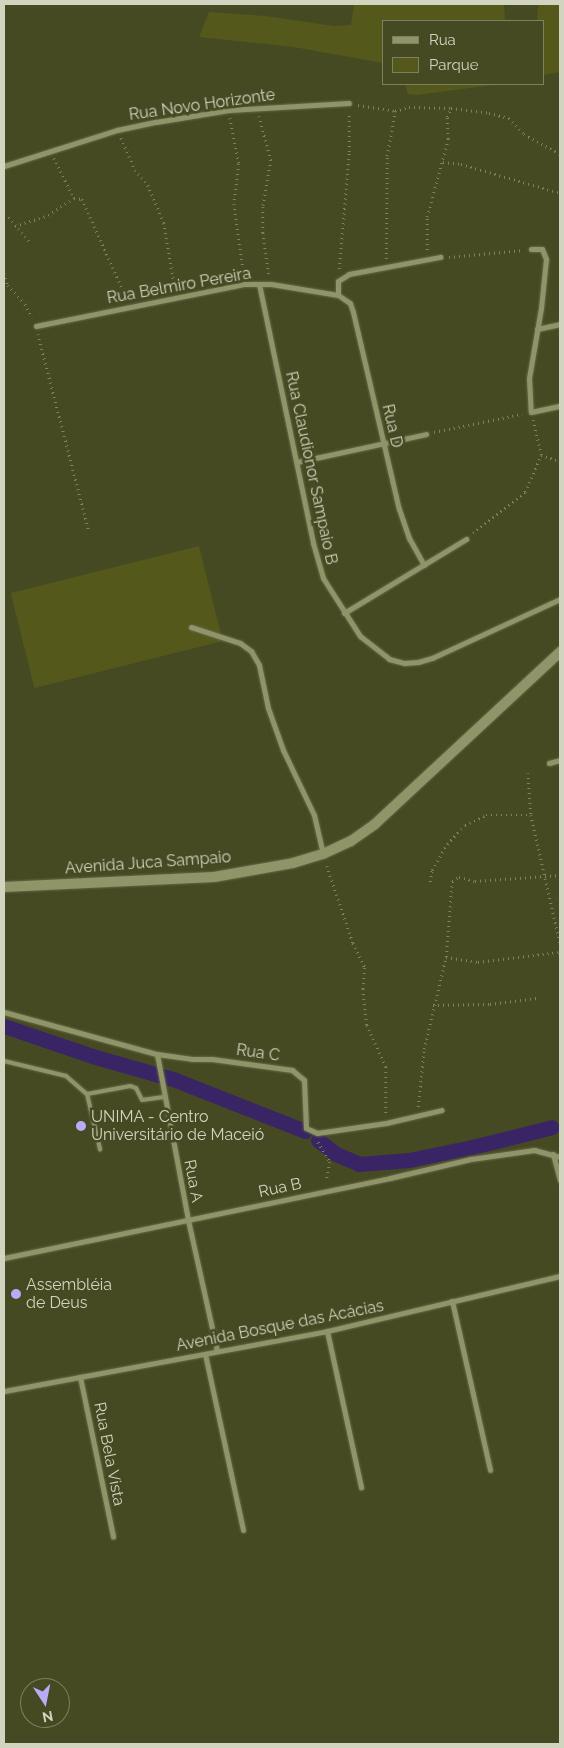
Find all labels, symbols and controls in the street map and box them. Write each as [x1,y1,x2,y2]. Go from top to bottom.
legend [382,20,544,85]
text: Rua [429,31,456,49]
text: Parque [429,56,478,74]
street label: Rua Novo Horizonte [128,85,276,125]
street label: Rua Belmiro Pereira [105,264,253,308]
street label: Rua Claudionor Sampaio B [281,370,341,566]
street label: Rua D [378,402,406,450]
street label: Avenida Juca Sampaio [64,848,232,878]
street label: Rua C [235,1040,281,1066]
place label: UNIMA - Centro Universitário de Maceió [91,1107,264,1145]
marker: UNIMA - Centro Universitário de Maceió [75,1120,87,1132]
street label: Rua A [179,1158,207,1204]
street label: Rua B [257,1174,303,1202]
place label: Assembléia de Deus [26,1275,112,1313]
marker: Assembléia de Deus [10,1288,22,1300]
street label: Avenida Bosque das Acácias [174,1296,386,1356]
street label: Rua Bela Vista [89,1400,129,1508]
north arrow [20,1678,70,1728]
text: N [41,1708,54,1726]

